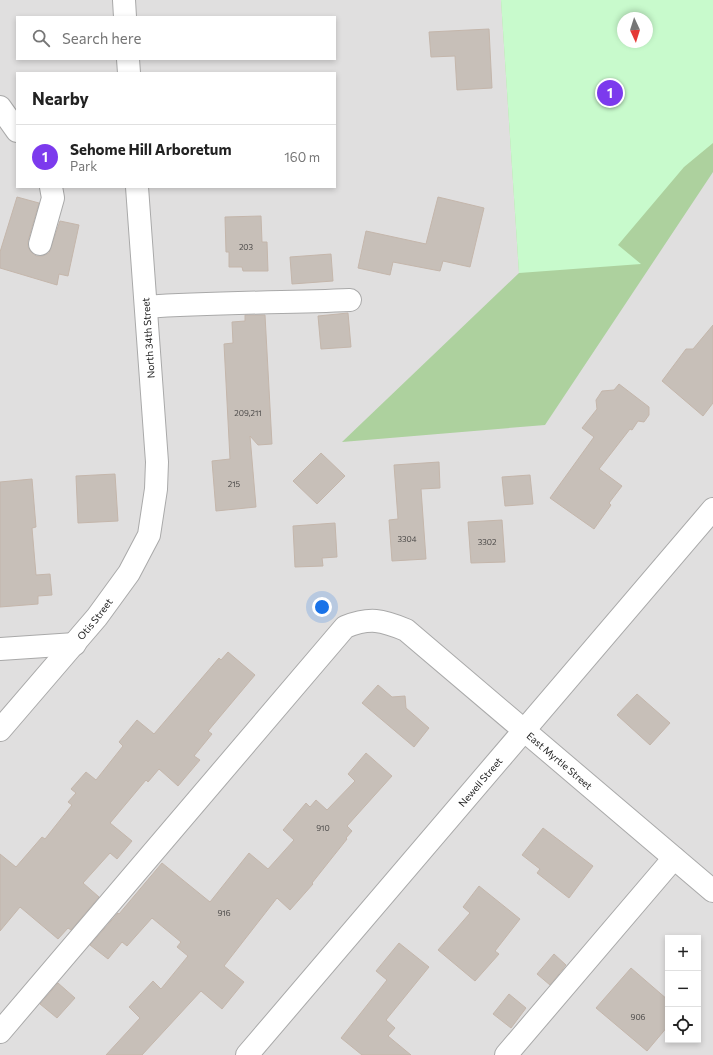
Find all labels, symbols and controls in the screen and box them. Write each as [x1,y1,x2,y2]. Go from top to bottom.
north arrow [617,12,653,48]
search box [16,16,336,60]
icon: search [30,27,52,49]
text: Search here [62,29,141,47]
pin: 1 [597,78,623,108]
text: Nearby [32,88,89,109]
text: Sehome Hill Arboretum [70,140,231,158]
text: 1 [42,149,48,165]
text: 160 m [284,149,320,165]
text: Park [70,158,97,174]
house number: 203 [239,242,254,252]
street label: North 34th Street [139,297,157,379]
house number: 209,211 [234,408,262,418]
house number: 215 [228,479,241,489]
house number: 3304 [397,534,417,544]
house number: 3302 [478,537,497,547]
street label: Otis Street [74,596,115,642]
your location [312,597,332,617]
street label: East Myrtle Street [524,729,595,792]
street label: Newell Street [456,755,504,809]
house number: 910 [316,823,330,833]
house number: 916 [217,908,231,918]
map controls [665,935,701,1043]
button: + [665,935,701,971]
button: − [665,971,701,1007]
button: locate [665,1007,701,1043]
house number: 906 [631,1012,646,1022]

